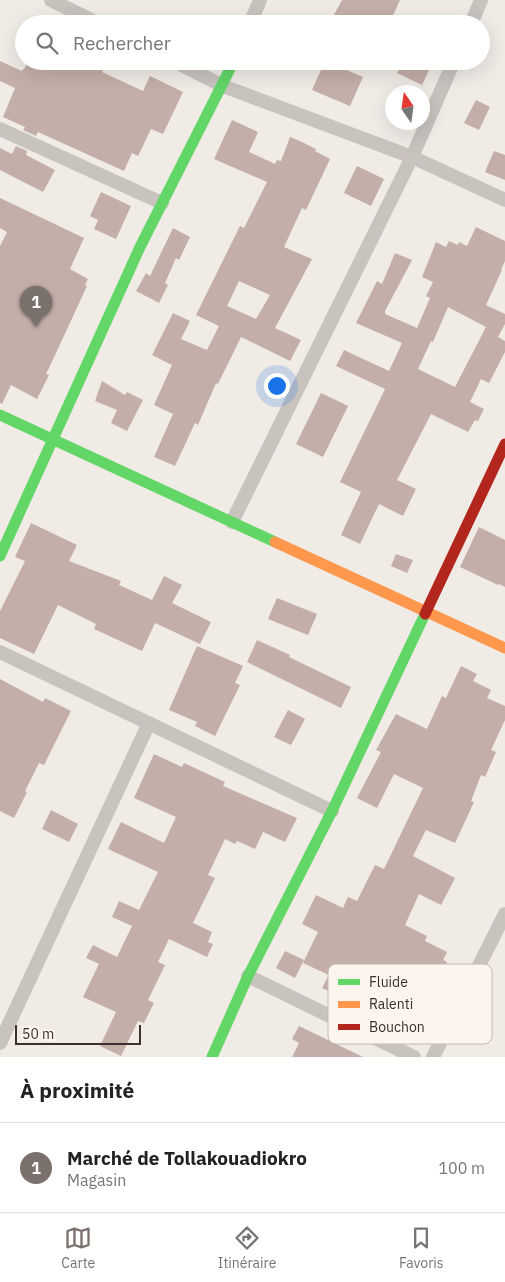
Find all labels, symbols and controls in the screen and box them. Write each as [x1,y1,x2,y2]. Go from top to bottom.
search box [15,15,490,70]
icon: search [33,29,61,57]
text: Rechercher [73,31,171,55]
north arrow [385,85,430,130]
pin: 1 [20,286,52,327]
your location [264,373,290,399]
legend [328,964,492,1044]
text: Fluide [369,973,408,991]
text: Ralenti [369,995,413,1013]
text: Bouchon [369,1018,425,1036]
scale bar [15,1022,141,1045]
text: 50 m [22,1025,54,1043]
text: À proximité [20,1076,134,1104]
text: Marché de Tollakouadiokro [67,1146,307,1170]
text: 1 [31,1158,41,1178]
text: 100 m [438,1158,485,1178]
text: Magasin [67,1170,126,1190]
tab: Carte [61,1224,95,1272]
tab: Itinéraire [218,1224,276,1272]
tab: Favoris [399,1224,444,1272]

